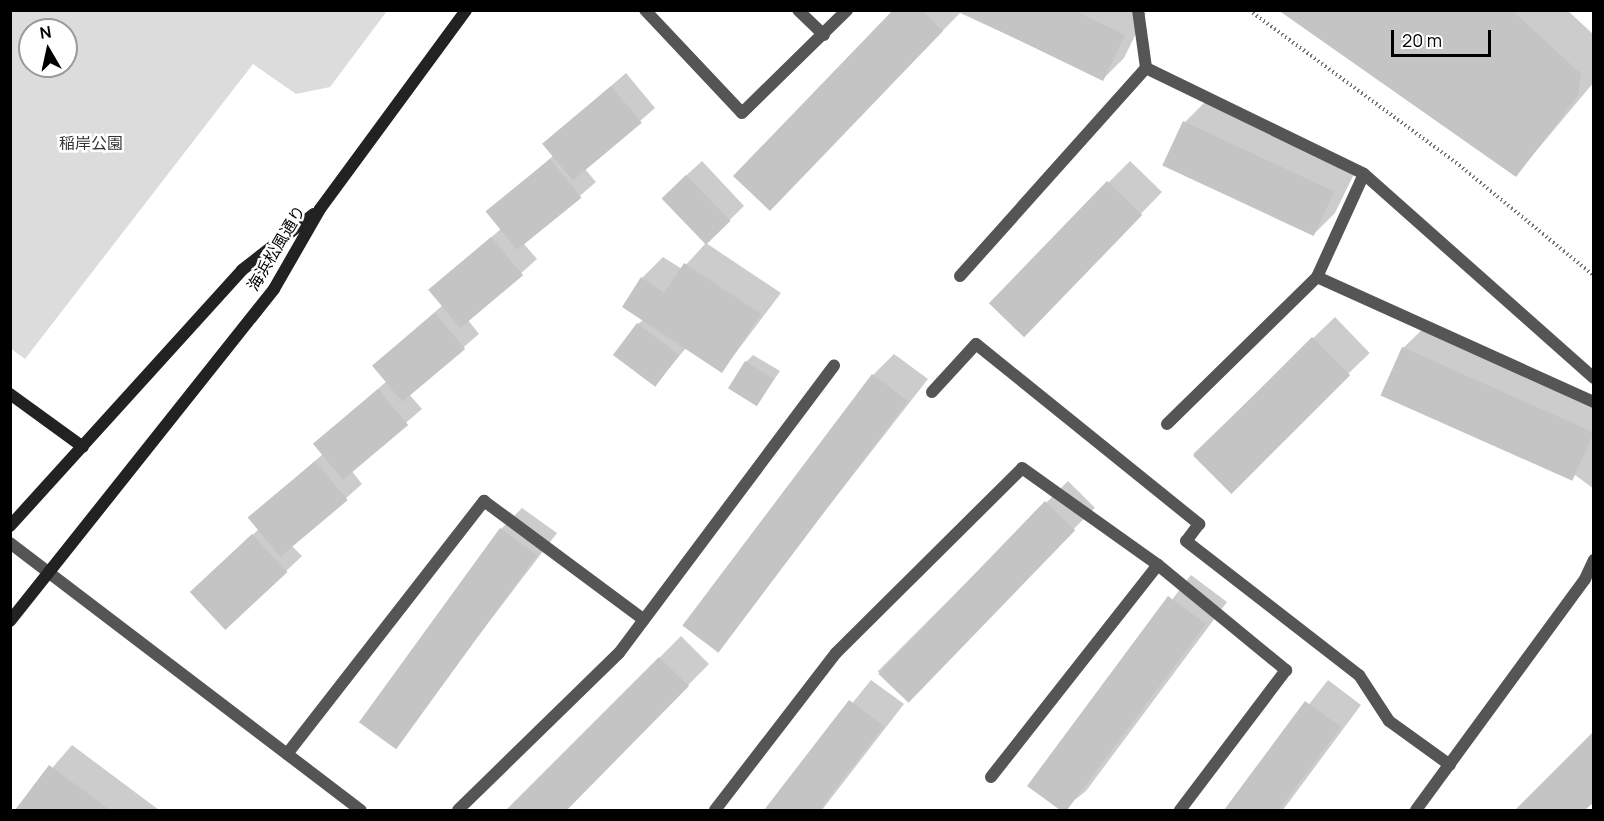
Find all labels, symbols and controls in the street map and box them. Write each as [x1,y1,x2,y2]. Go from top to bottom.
north arrow [18,18,78,78]
scale bar [1394,18,1494,56]
text: N [38,20,53,44]
text: 20 m [1402,28,1442,52]
park label: 稲岸公園 [59,133,123,153]
street label: 海浜松風通り [243,202,309,294]

